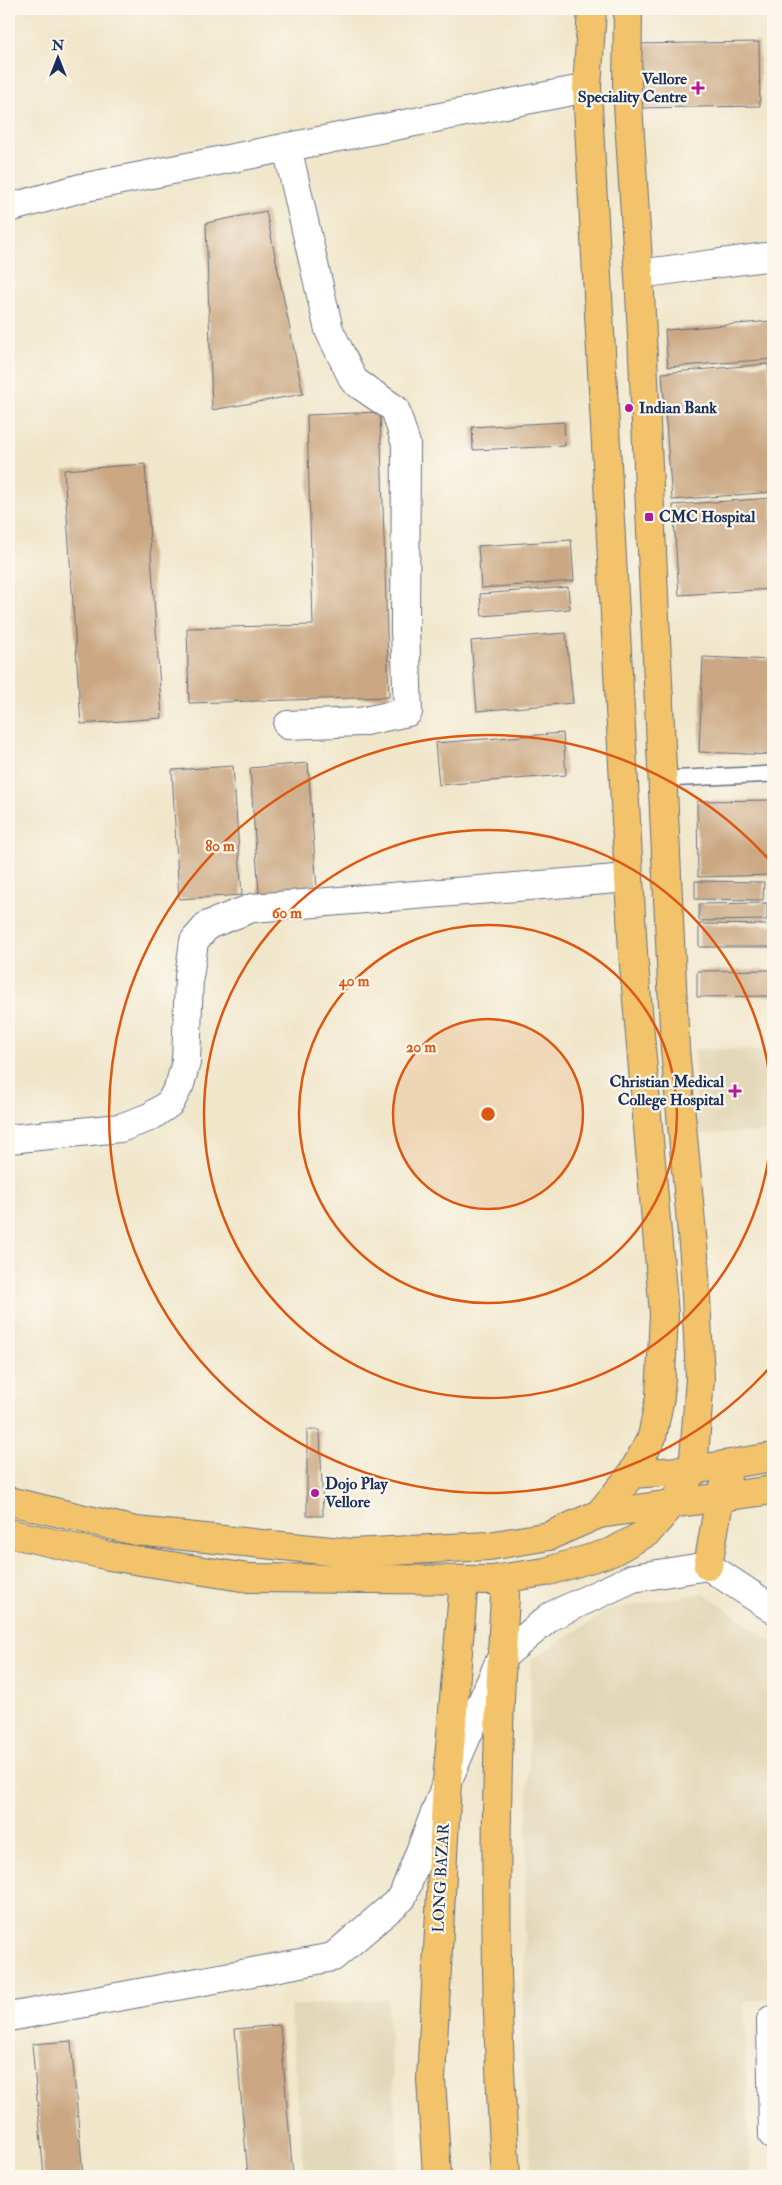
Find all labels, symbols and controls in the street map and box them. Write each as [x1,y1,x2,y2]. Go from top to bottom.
north arrow [32,32,82,82]
text: N [51,37,65,54]
place label: Vellore Speciality Centre [578,69,687,108]
marker: Vellore Speciality Centre [691,81,705,95]
place label: Indian Bank [639,398,717,418]
marker: Indian Bank [623,402,635,414]
place label: CMC Hospital [659,507,756,528]
marker: CMC Hospital [643,511,655,523]
text: 80 m [205,837,235,856]
text: 60 m [272,904,302,923]
text: 40 m [338,972,370,991]
text: 20 m [406,1038,436,1057]
place label: Christian Medical College Hospital [609,1072,725,1111]
marker: Christian Medical College Hospital [728,1084,742,1098]
centre of rings [479,1105,497,1123]
place label: Dojo Play Vellore [324,1474,388,1512]
marker: Dojo Play Vellore [309,1487,321,1499]
street label: LONG BAZAR [428,1822,454,1933]

